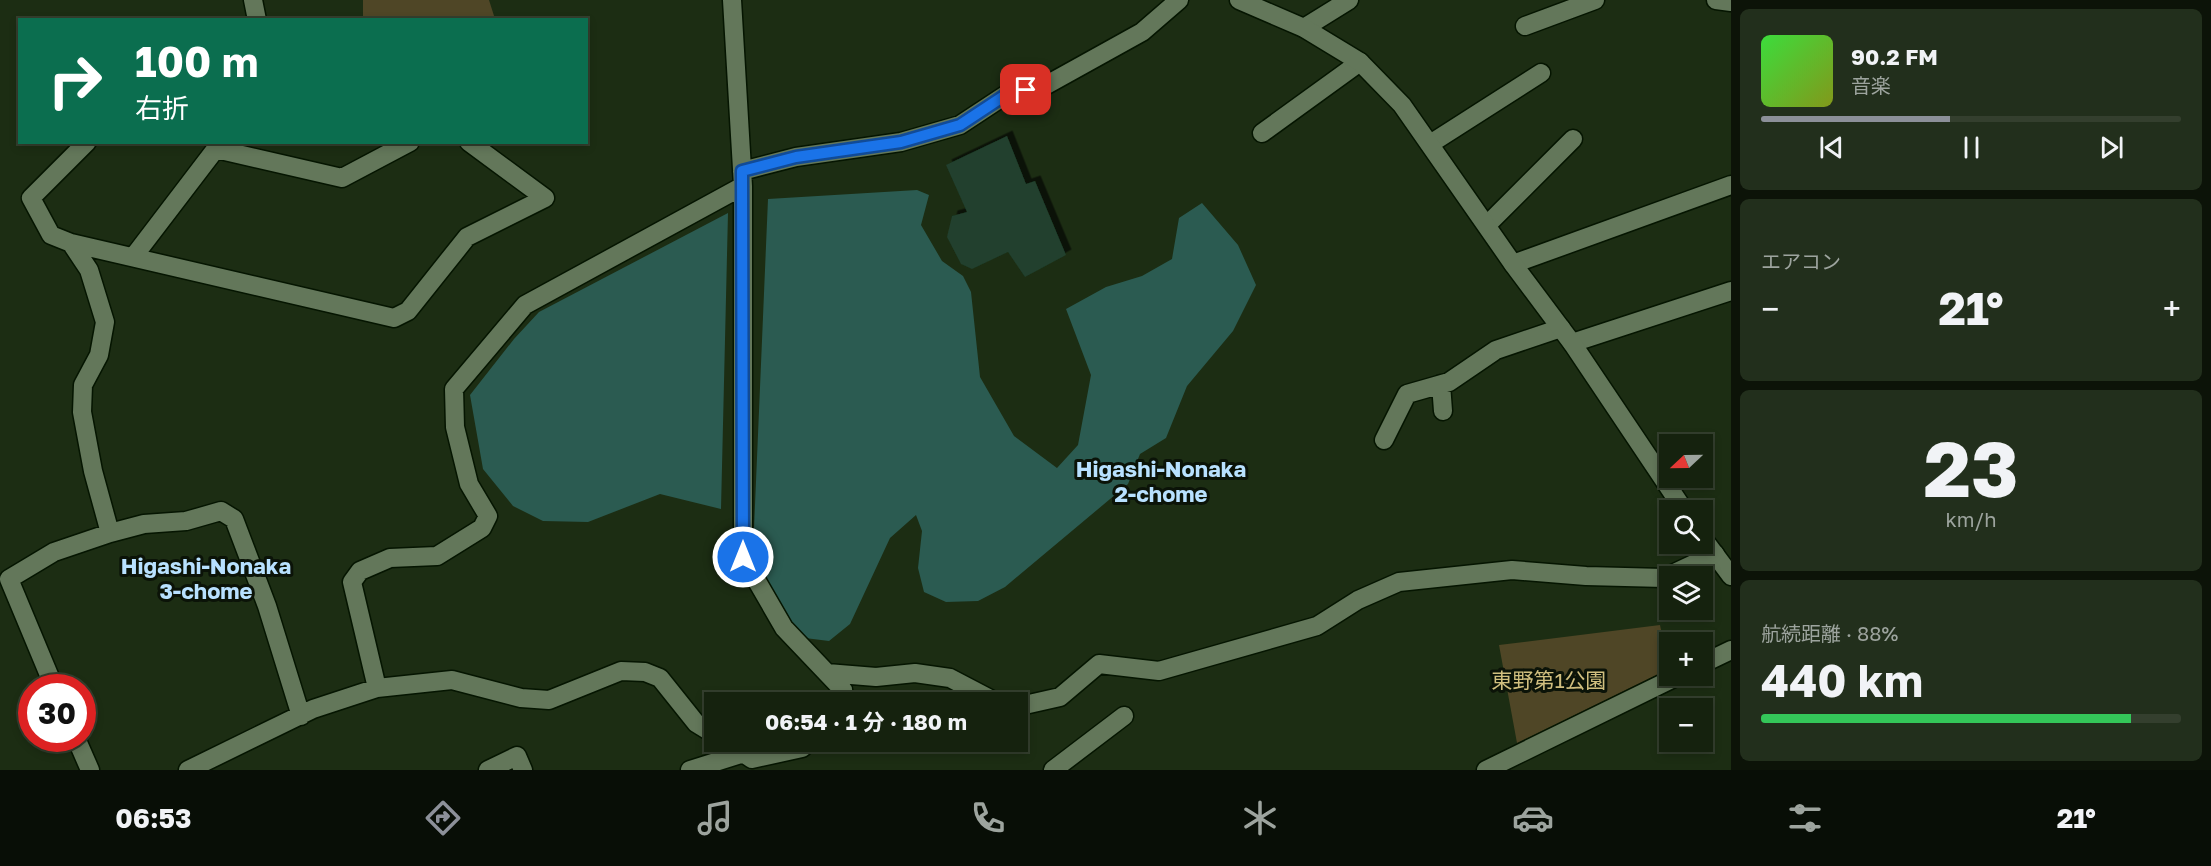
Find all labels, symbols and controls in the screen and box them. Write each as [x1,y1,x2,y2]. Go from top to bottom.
text: 100 m [135,36,258,86]
icon: right [36,42,114,120]
text: 90.2 FM [1851,43,1938,70]
pin [1000,64,1051,115]
icon: arrive [1009,73,1042,106]
text: 音楽 [1851,73,1891,97]
text: 右折 [135,92,189,124]
icon: previous [1815,131,1848,164]
icon: pause [1955,131,1988,164]
icon: next [2095,131,2128,164]
text: エアコン [1761,249,1841,273]
text: 21° [1938,281,2004,335]
text: − [1761,289,1779,328]
text: + [2163,289,2181,328]
text: 23 [1923,421,2019,514]
north arrow [1659,434,1713,488]
map controls [1659,434,1713,752]
district label: Higashi-Nonaka 2-chome [1076,455,1246,507]
button: search [1659,500,1713,554]
text: km/h [1946,507,1996,531]
position arrow [711,525,775,589]
district label: Higashi-Nonaka 3-chome [121,552,291,604]
button: layers [1659,566,1713,620]
text: 航続距離 · 88% [1761,621,1898,645]
button: + [1659,632,1713,686]
text: 440 km [1761,653,1923,707]
park label: 東野第1公園 [1491,667,1607,693]
speed limit sign: 30 [18,674,96,752]
button: − [1659,698,1713,752]
text: 06:54 · 1 分 · 180 m [765,708,967,735]
icon: directions [422,797,464,839]
icon: music [694,797,736,839]
icon: phone [967,797,1009,839]
icon: climate [1239,797,1281,839]
icon: car [1512,797,1554,839]
icon: filters [1784,797,1826,839]
text: 06:53 [115,802,192,834]
text: 21° [2057,802,2096,834]

